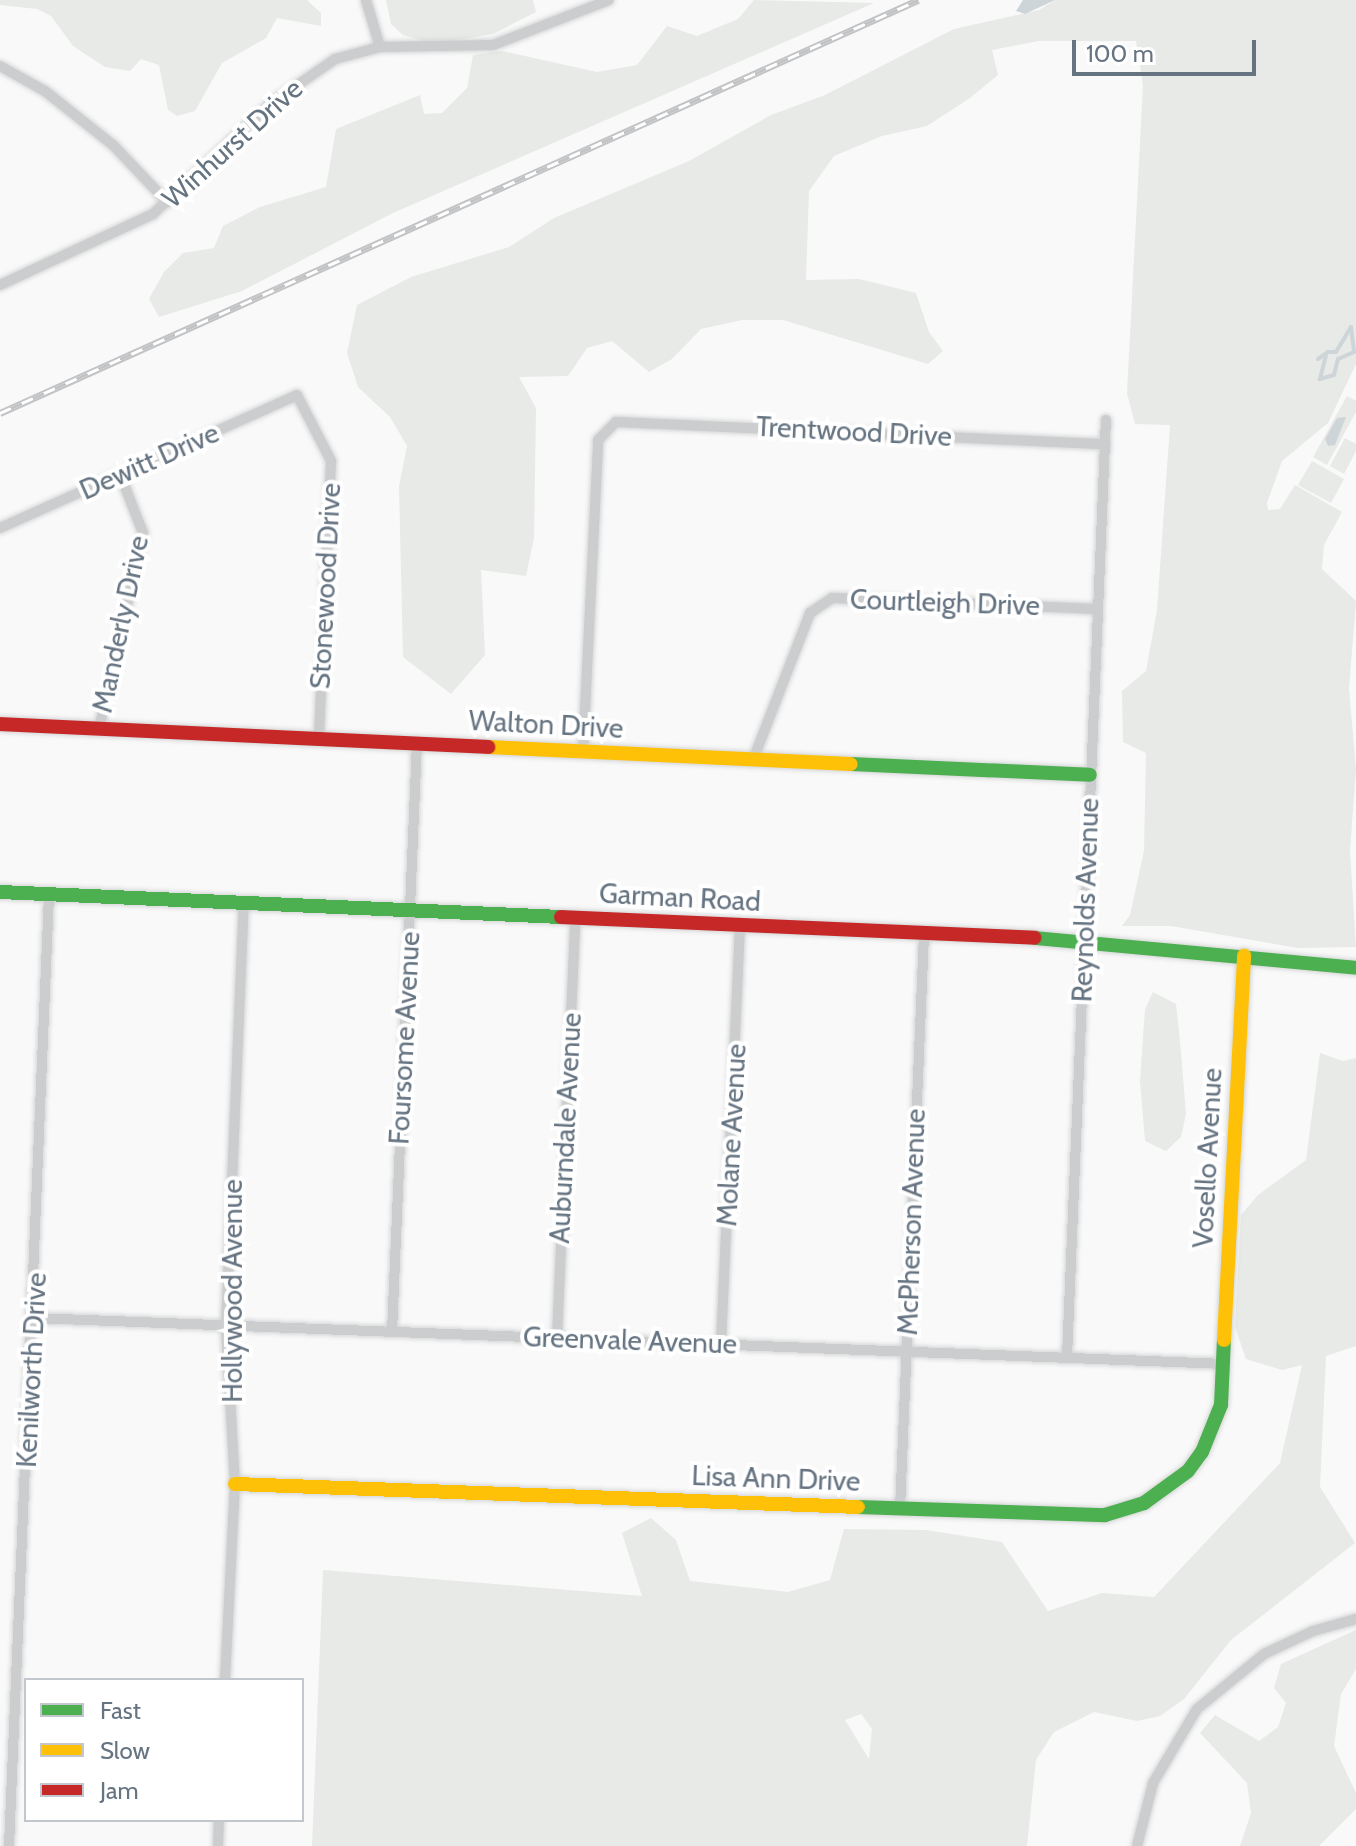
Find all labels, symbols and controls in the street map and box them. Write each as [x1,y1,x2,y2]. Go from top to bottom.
scale bar [1076,24,1260,74]
text: 100 m [1086,39,1154,68]
street label: Winhurst Drive [155,71,309,215]
street label: Trentwood Drive [755,409,953,453]
street label: Dewitt Drive [74,415,224,507]
street label: Stonewood Drive [303,482,347,690]
street label: Manderly Drive [85,532,155,716]
street label: Courtleigh Drive [849,582,1041,622]
street label: Walton Drive [468,703,624,745]
street label: Reynolds Avenue [1065,797,1105,1003]
street label: Garman Road [598,876,762,918]
street label: Foursome Avenue [382,931,426,1145]
street label: Auburndale Avenue [542,1012,588,1244]
street label: Molane Avenue [709,1043,753,1227]
street label: Vosello Avenue [1186,1067,1228,1249]
street label: McPherson Avenue [890,1108,932,1336]
street label: Hollywood Avenue [215,1179,249,1403]
street label: Kenilworth Drive [9,1272,53,1468]
street label: Greenvale Avenue [522,1319,738,1361]
street label: Lisa Ann Drive [691,1458,861,1498]
legend [24,1678,304,1822]
text: Fast [100,1696,141,1725]
text: Slow [100,1736,150,1765]
text: Jam [100,1776,138,1805]

